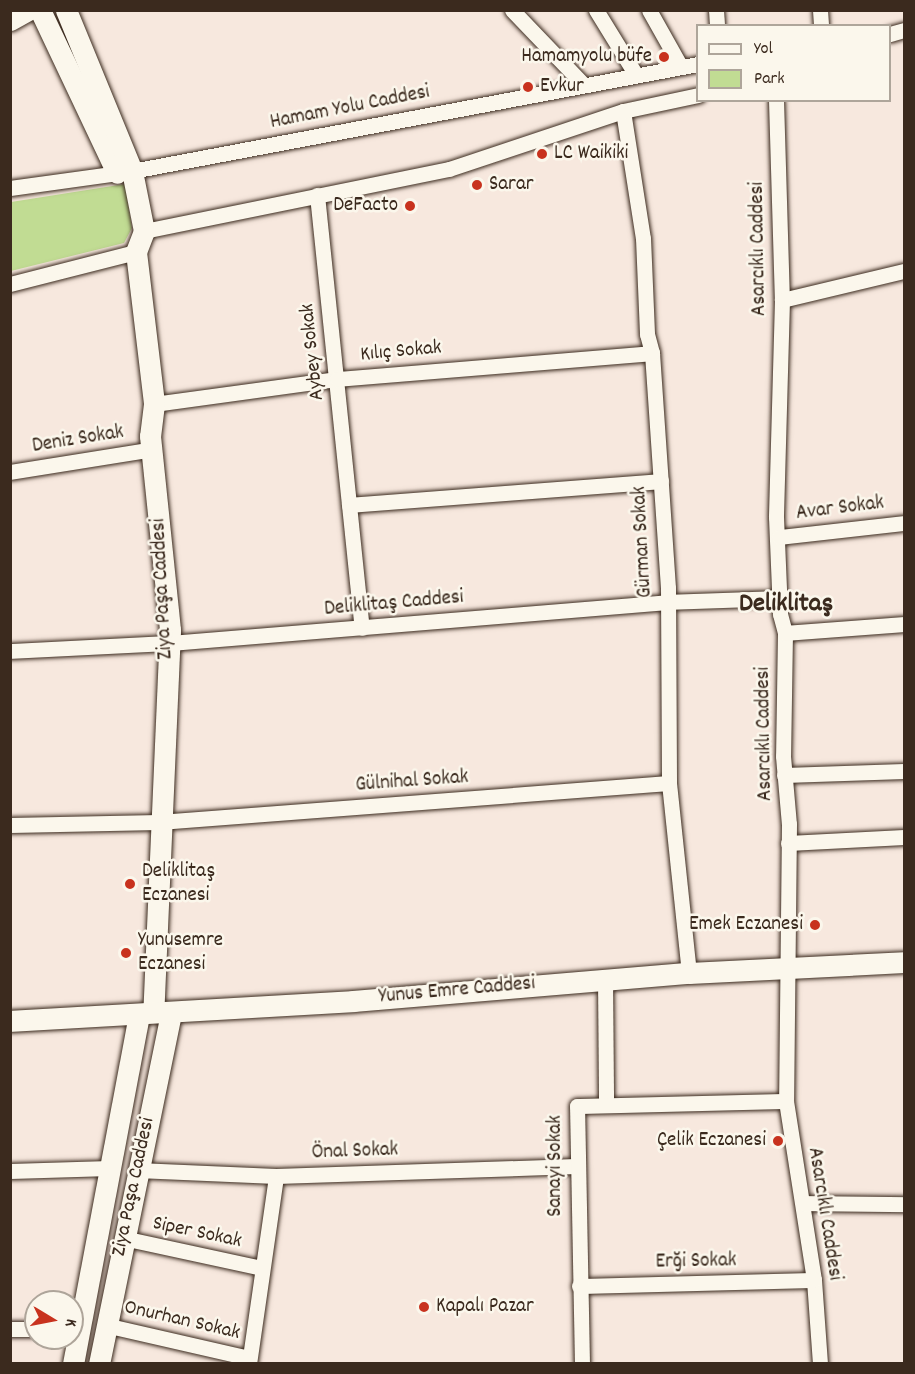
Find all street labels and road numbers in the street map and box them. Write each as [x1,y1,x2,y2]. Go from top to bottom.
street label: Hamam Yolu Caddesi [268,80,432,136]
street label: Asarcıklı Caddesi [745,182,773,316]
street label: Aybey Sokak [295,302,331,402]
street label: Kılıç Sokak [359,336,443,368]
street label: Deniz Sokak [31,420,125,460]
street label: Gürman Sokak [627,485,659,599]
street label: Avar Sokak [795,491,885,527]
street label: Ziya Paşa Caddesi [147,518,179,660]
street label: Deliklitaş Caddesi [323,585,465,623]
street label: Asarcıklı Caddesi [751,667,779,801]
street label: Gülnihal Sokak [355,765,469,799]
street label: Yunus Emre Caddesi [378,972,536,1010]
street label: Ziya Paşa Caddesi [107,1115,161,1259]
street label: Sanayi Sokak [543,1115,569,1217]
street label: Önal Sokak [311,1138,399,1166]
street label: Asarcıklı Caddesi [801,1146,847,1282]
street label: Siper Sokak [150,1211,244,1255]
street label: Erği Sokak [655,1249,737,1275]
street label: Onurhan Sokak [122,1295,242,1347]

